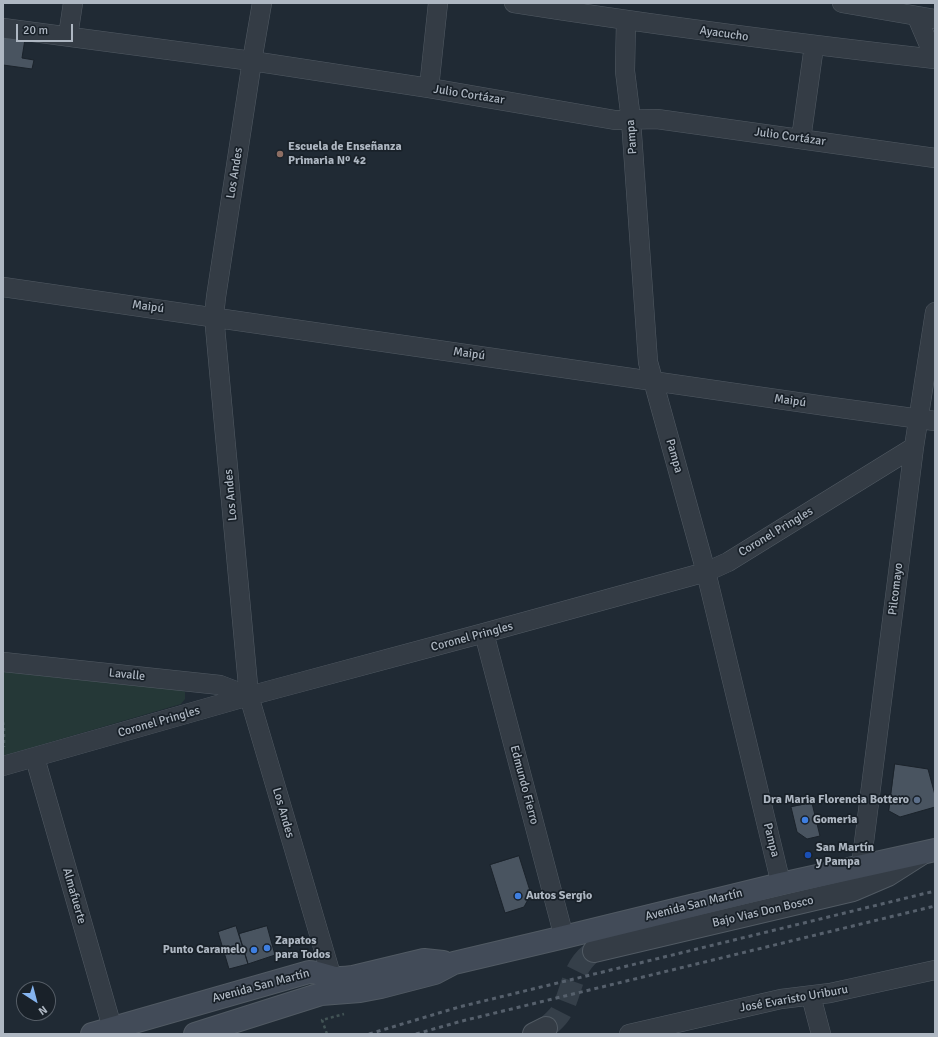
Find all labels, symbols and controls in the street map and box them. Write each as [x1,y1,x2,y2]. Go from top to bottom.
scale bar [18,16,75,42]
text: 20 m [23,23,48,38]
street label: Ayacucho [699,23,749,45]
street label: Julio Cortázar [432,82,506,108]
street label: Pampa [624,119,640,155]
street label: Julio Cortázar [753,125,827,149]
place label: Escuela de Enseñanza Primaria Nº 42 [288,140,402,168]
street label: Los Andes [224,146,246,200]
marker: Escuela de Enseñanza Primaria Nº 42 [275,149,285,159]
street label: Maipú [131,298,165,316]
street label: Maipú [452,345,486,363]
street label: Maipú [773,392,807,410]
street label: Pampa [662,437,686,475]
street label: Los Andes [222,469,240,521]
street label: Coronel Pringles [736,504,816,560]
street label: Pilcomayo [886,562,906,616]
street label: Coronel Pringles [429,619,515,655]
street label: Lavalle [108,666,146,684]
street label: Coronel Pringles [116,703,202,741]
street label: Edmundo Fierro [507,744,541,826]
street label: Los Andes [269,786,297,840]
place label: Dra Maria Florencia Bottero [763,793,909,807]
marker: Dra Maria Florencia Bottero [912,795,922,805]
place label: Gomeria [813,813,858,827]
marker: Gomeria [800,815,810,825]
street label: Pampa [760,821,782,859]
place label: San Martín y Pampa [816,841,874,869]
marker: San Martín y Pampa [803,850,813,860]
street label: Almafuerte [59,866,89,926]
street label: Avenida San Martín [644,886,744,924]
place label: Autos Sergio [526,889,592,903]
marker: Autos Sergio [513,891,523,901]
street label: Bajo Vias Don Bosco [711,893,815,931]
place label: Zapatos para Todos [275,934,330,962]
place label: Punto Caramelo [163,943,246,957]
marker: Zapatos para Todos [262,943,272,953]
marker: Punto Caramelo [249,945,259,955]
street label: Avenida San Martín [211,966,311,1006]
north arrow [16,981,56,1021]
street label: José Evaristo Uriburu [739,982,849,1016]
text: N [36,1003,50,1018]

